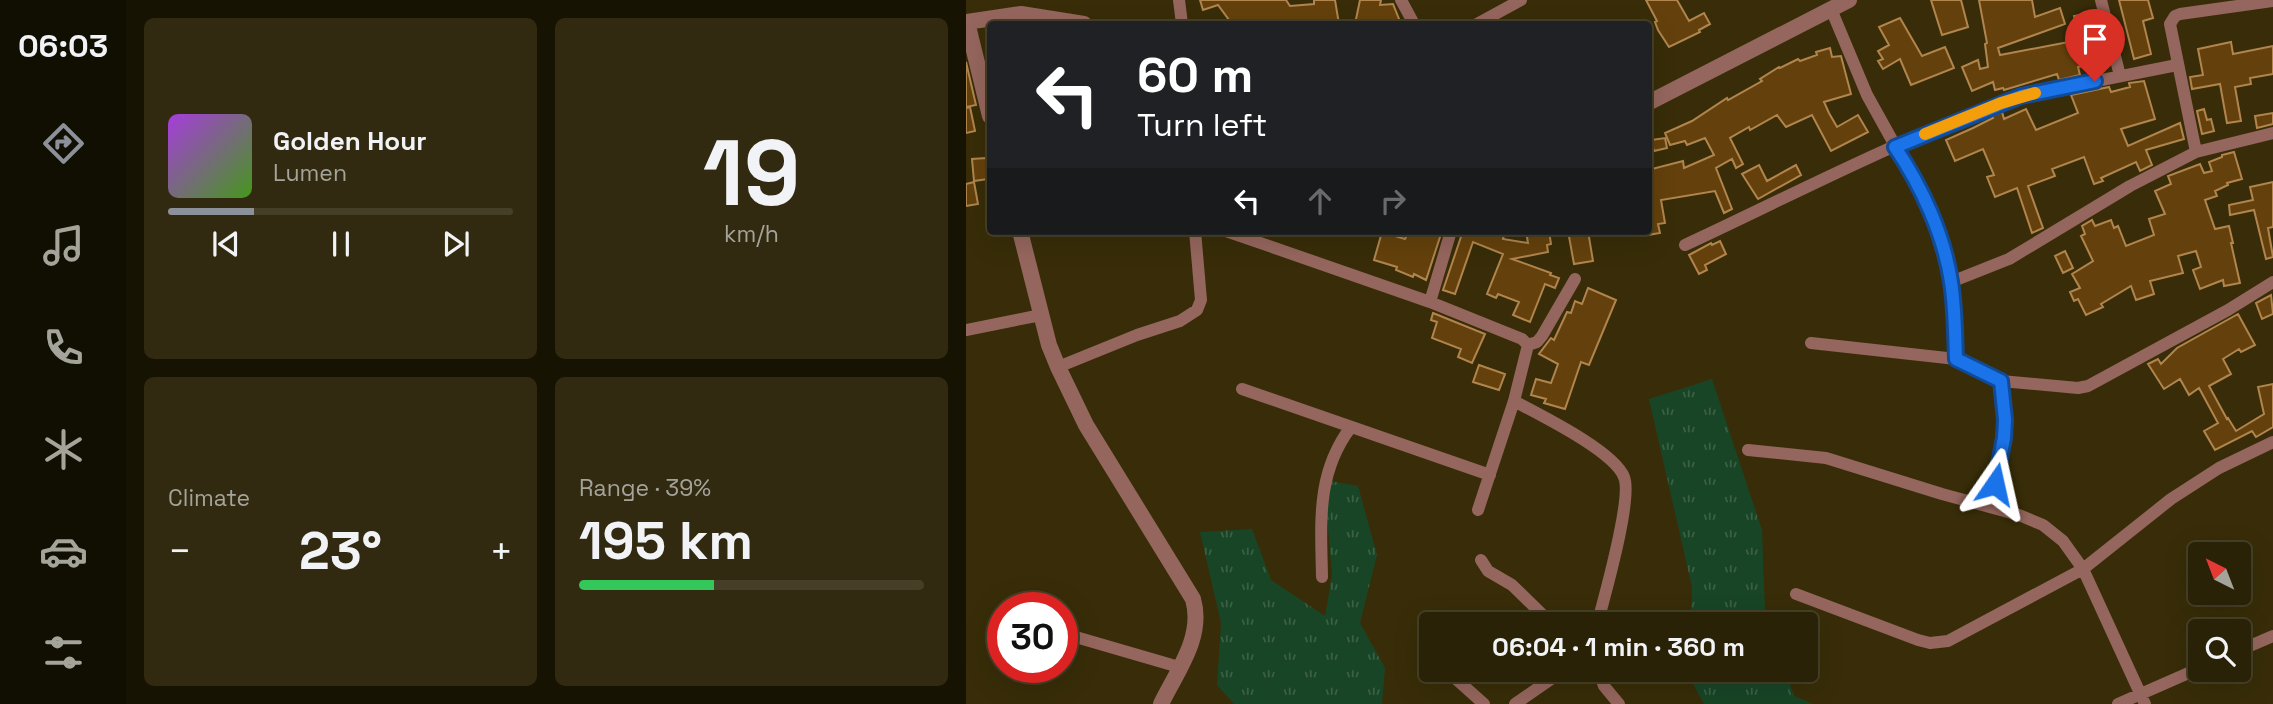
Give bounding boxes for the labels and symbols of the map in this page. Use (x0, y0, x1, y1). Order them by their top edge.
pin (2065, 9, 2125, 81)
position arrow (1958, 447, 2032, 521)
north arrow (2188, 542, 2250, 606)
speed limit sign: 30 (987, 592, 1078, 683)

